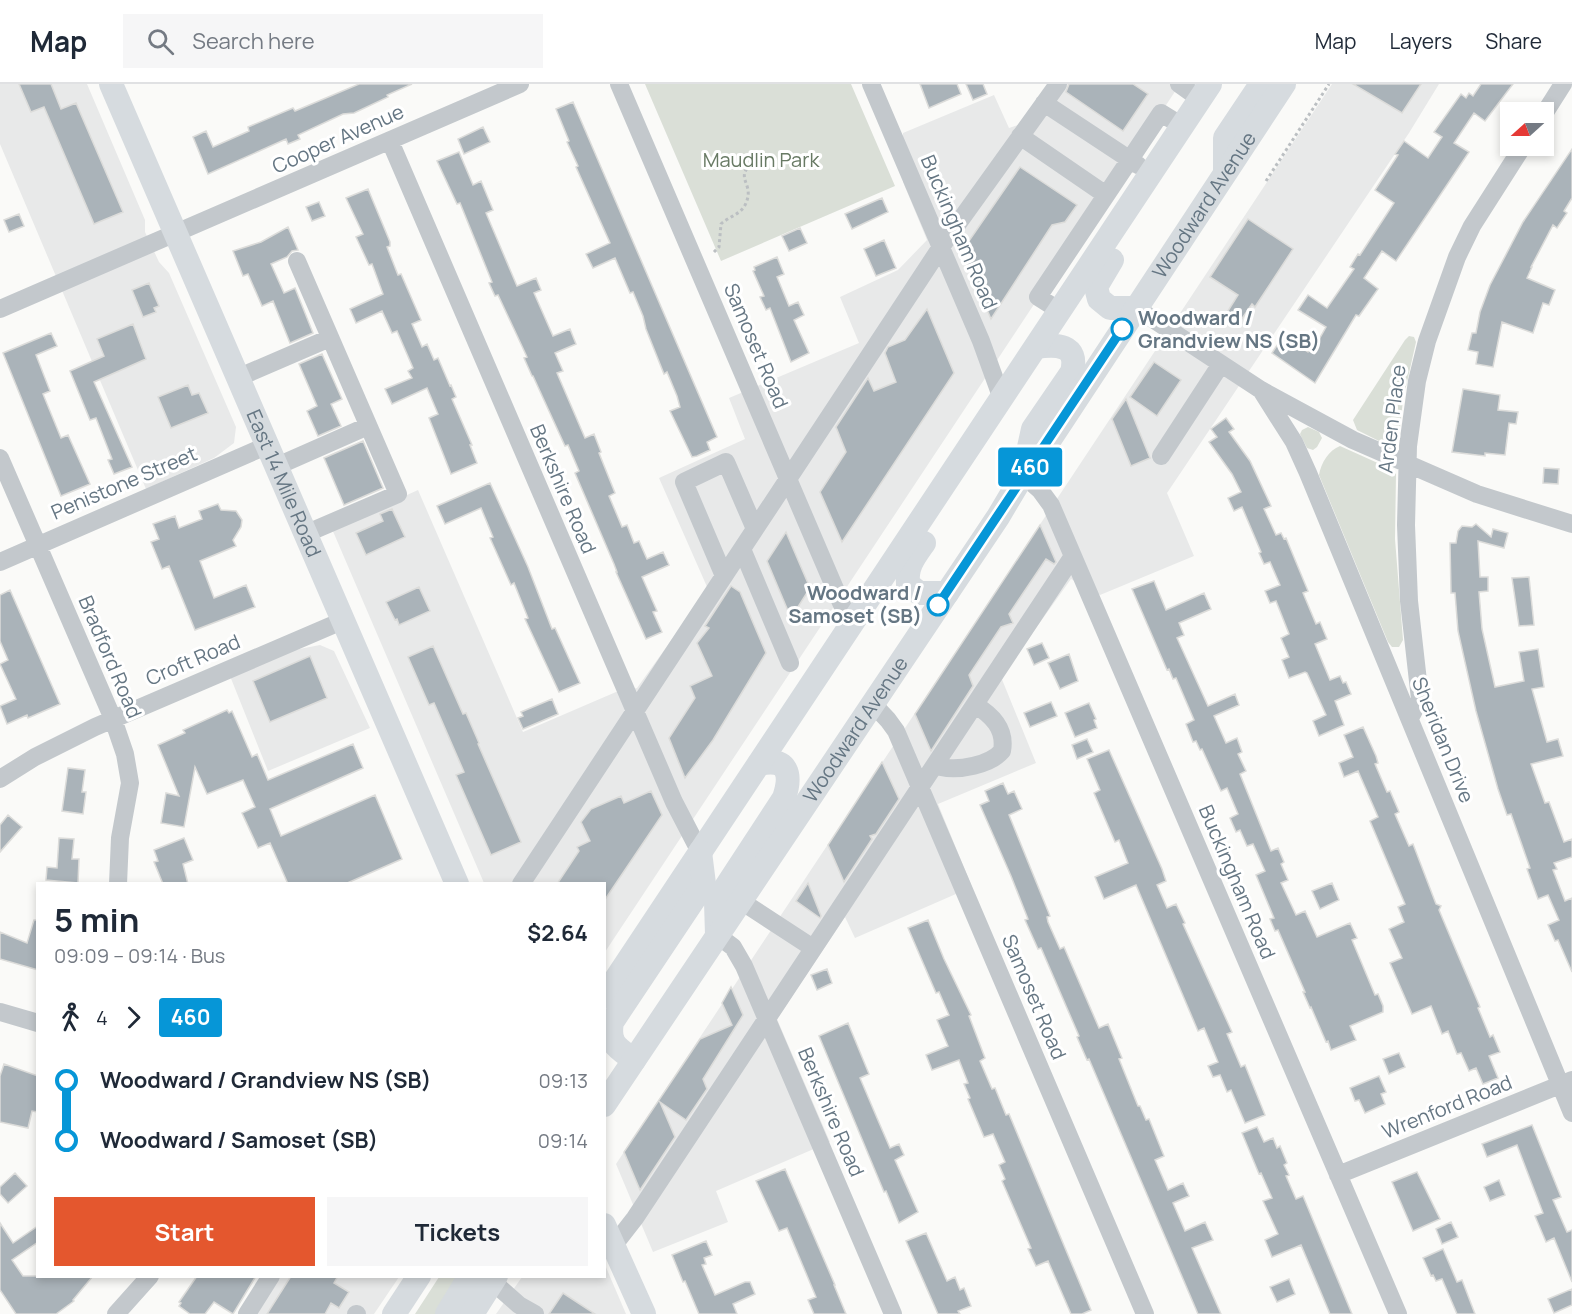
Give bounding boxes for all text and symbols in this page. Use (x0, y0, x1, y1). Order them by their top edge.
search box (123, 14, 543, 68)
text: Map (30, 22, 87, 60)
icon: search (144, 25, 177, 58)
text: Search here (192, 26, 315, 56)
text: Map (1315, 27, 1356, 55)
text: Layers (1389, 27, 1452, 55)
text: Share (1485, 27, 1542, 55)
street label: Cooper Avenue (268, 97, 408, 180)
north arrow (1500, 102, 1554, 156)
map controls (1500, 102, 1554, 156)
street label: Woodward Avenue (1146, 126, 1262, 283)
park label: Maudlin Park (703, 146, 820, 173)
street label: Buckingham Road (915, 151, 1004, 313)
street label: Samoset Road (718, 279, 795, 413)
place label: Woodward / Grandview NS (SB) (1138, 304, 1320, 354)
marker: Woodward / Grandview NS (SB) (1111, 318, 1133, 340)
street label: Arden Place (1371, 363, 1412, 475)
street label: East 14 Mile Road (240, 405, 328, 561)
street label: Berkshire Road (524, 420, 603, 558)
street label: Penistone Street (47, 440, 201, 525)
line badge: 460 (996, 448, 1064, 487)
text: 460 (1010, 453, 1050, 481)
place label: Woodward / Samoset (SB) (788, 579, 922, 629)
street label: Bradford Road (72, 591, 148, 722)
marker: Woodward / Samoset (SB) (927, 594, 949, 616)
street label: Croft Road (142, 628, 244, 691)
street label: Woodward Avenue (797, 651, 914, 807)
street label: Sheridan Drive (1406, 673, 1481, 807)
street label: Buckingham Road (1193, 801, 1282, 963)
text: 5 min (54, 897, 140, 942)
text: $2.64 (527, 918, 588, 948)
street label: Samoset Road (996, 930, 1073, 1064)
text: 09:09 – 09:14 · Bus (54, 942, 225, 969)
icon: walk (54, 1001, 87, 1034)
icon: forward (117, 1001, 150, 1034)
text: 460 (171, 1003, 210, 1031)
text: 4 (96, 1004, 108, 1031)
street label: Berkshire Road (792, 1043, 871, 1181)
text: Woodward / Grandview NS (SB) (100, 1065, 431, 1095)
text: 09:13 (539, 1067, 588, 1094)
street label: Wrenford Road (1378, 1068, 1516, 1145)
text: Woodward / Samoset (SB) (100, 1125, 378, 1155)
text: 09:14 (538, 1127, 588, 1154)
button: Start (54, 1197, 315, 1266)
button: Tickets (327, 1197, 588, 1266)

